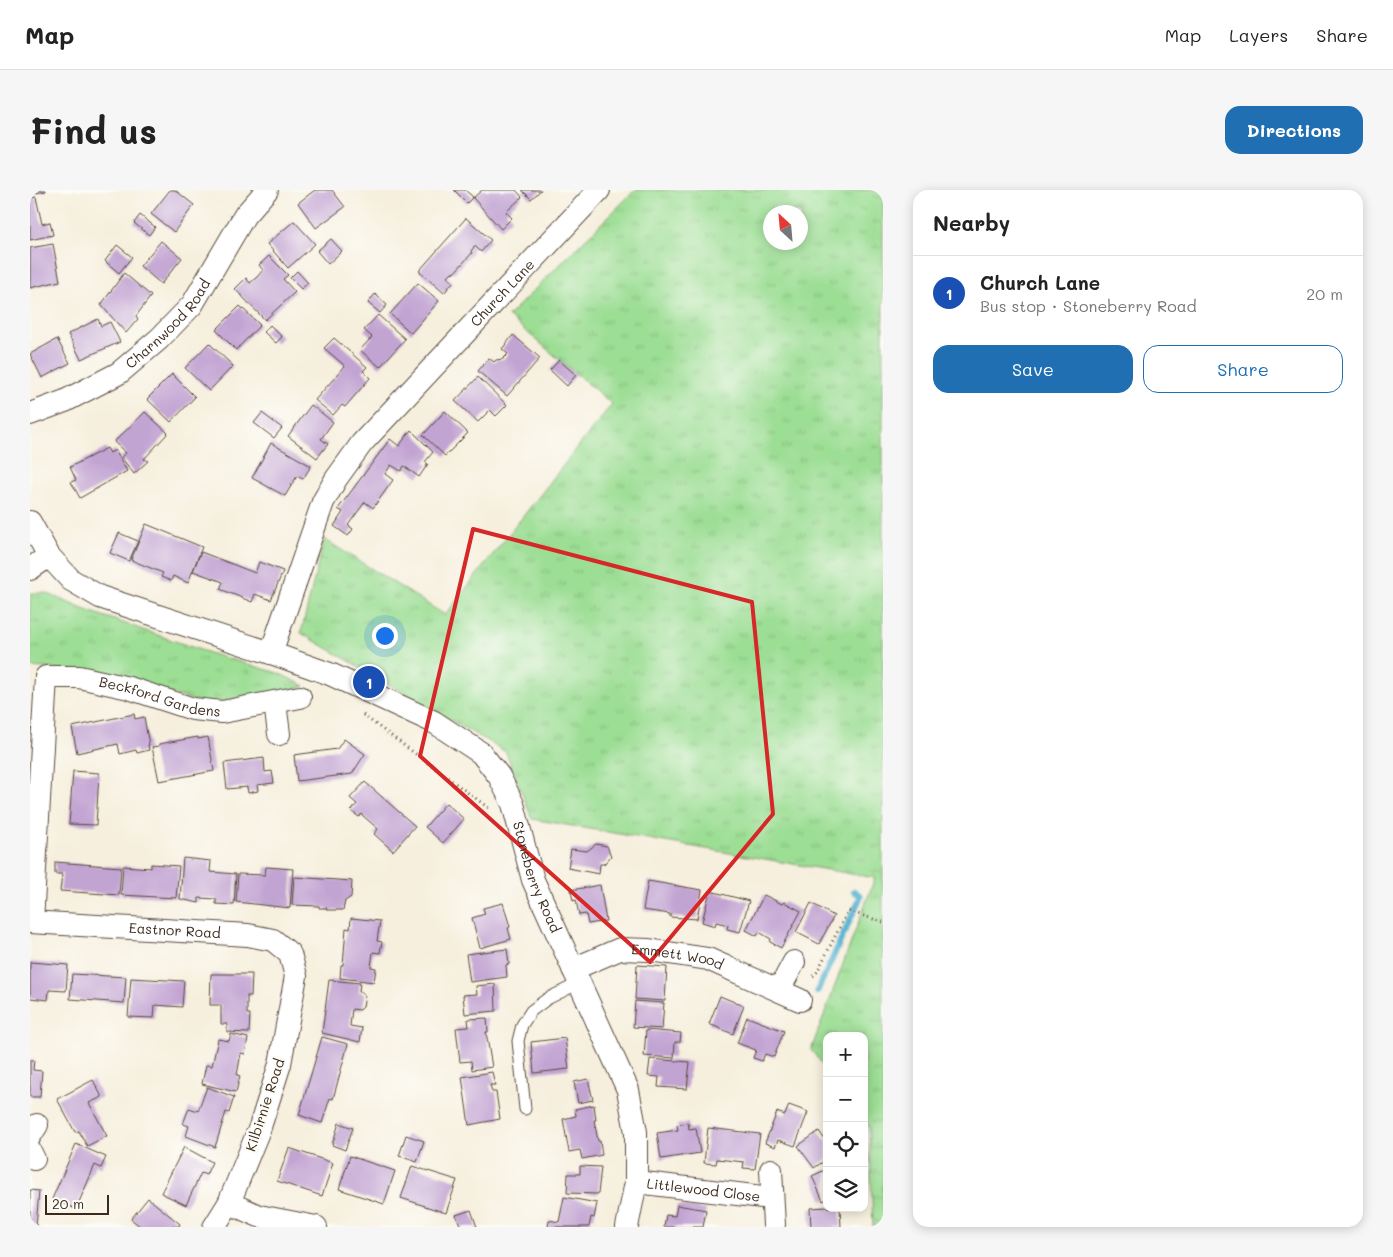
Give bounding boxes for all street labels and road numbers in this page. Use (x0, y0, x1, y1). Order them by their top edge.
street label: Church Lane (466, 255, 538, 331)
street label: Charnwood Road (121, 275, 214, 373)
street label: Beckford Gardens (97, 672, 222, 721)
street label: Stoneberry Road (509, 819, 566, 936)
street label: Eastnor Road (128, 918, 221, 942)
street label: Emmett Wood (631, 939, 727, 974)
street label: Kilbirnie Road (241, 1056, 289, 1154)
street label: Littlewood Close (646, 1173, 762, 1206)

